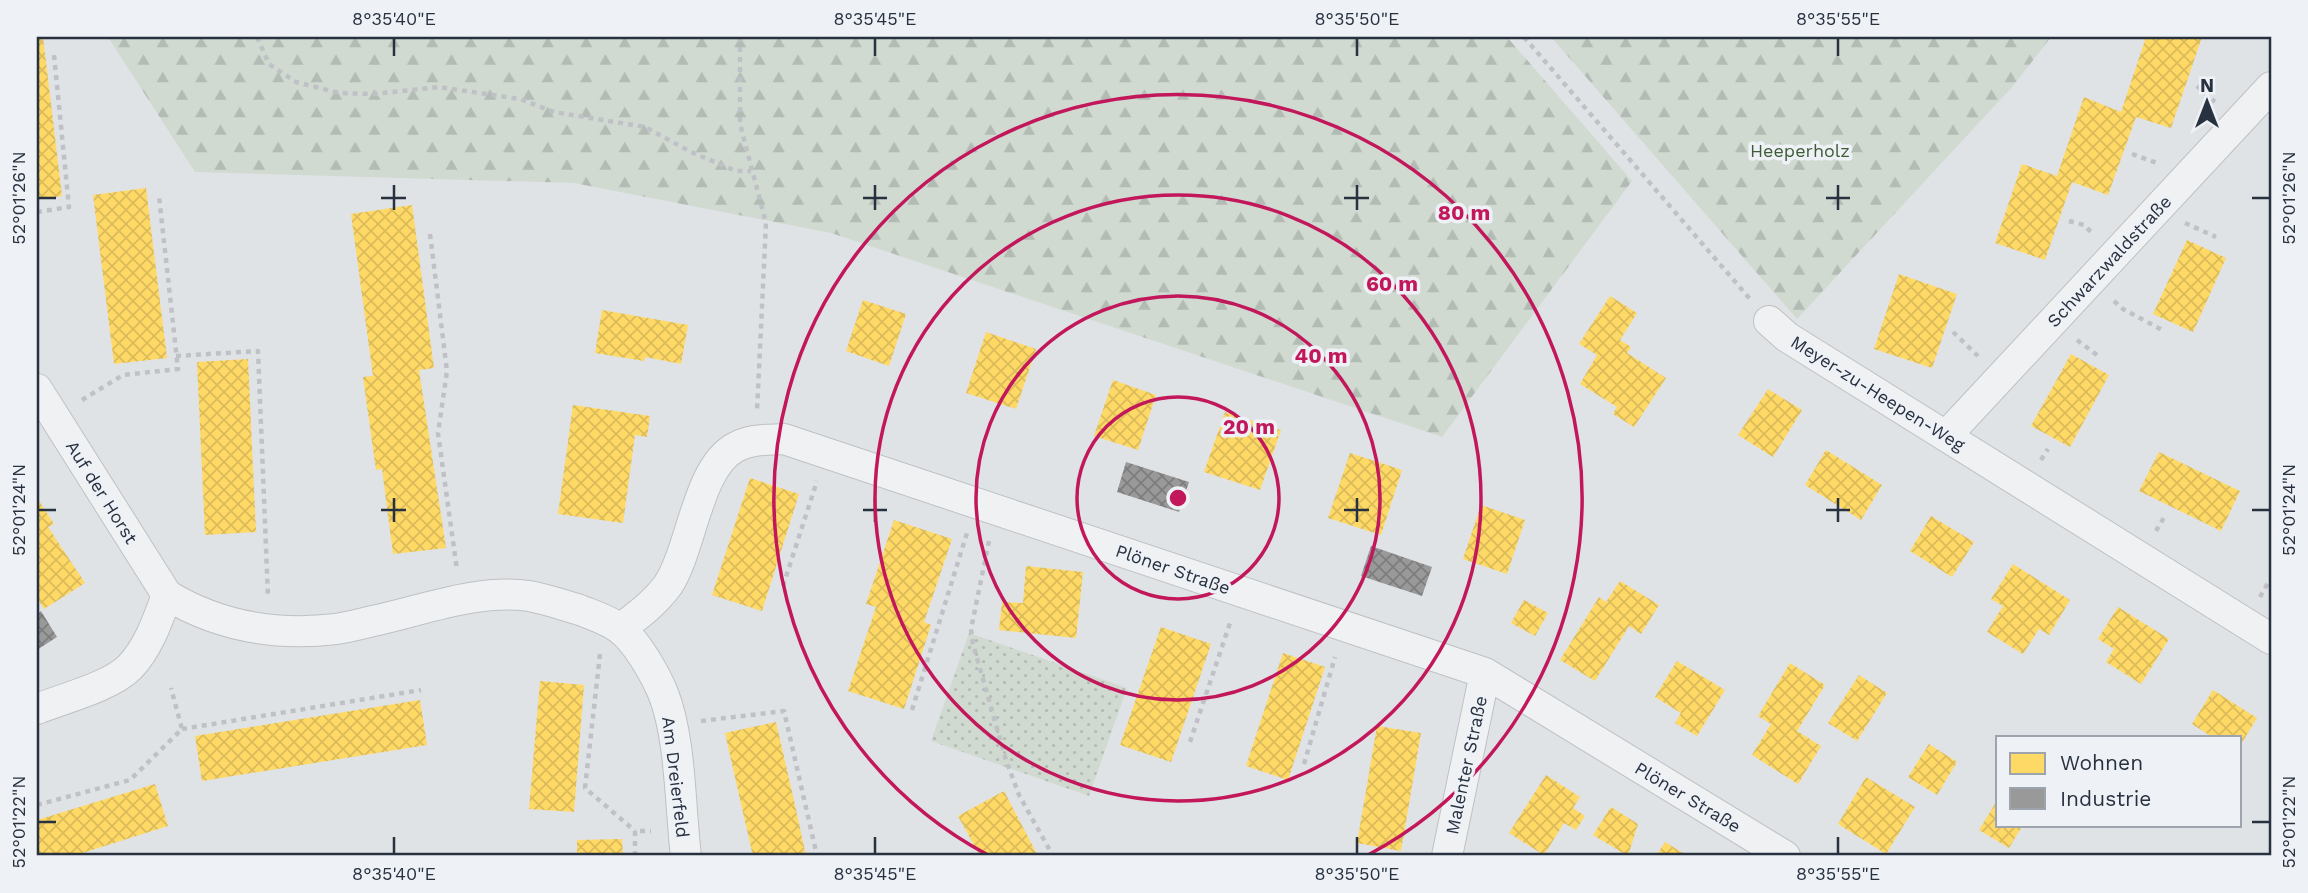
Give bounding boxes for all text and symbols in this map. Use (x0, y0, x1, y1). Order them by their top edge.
text: 8°35'40"E (352, 8, 436, 29)
text: 8°35'45"E (833, 8, 917, 29)
text: 8°35'50"E (1315, 8, 1399, 29)
text: 8°35'55"E (1796, 8, 1880, 29)
north arrow (2172, 66, 2242, 136)
text: N (2200, 74, 2214, 97)
park label: Heeperholz (1750, 140, 1850, 161)
text: 52°01'26"N (8, 151, 29, 245)
text: 52°01'26"N (2278, 151, 2299, 245)
street label: Schwarzwaldstraße (2043, 191, 2175, 331)
text: 80 m (1438, 200, 1490, 225)
text: 60 m (1366, 271, 1418, 296)
street label: Meyer-zu-Heepen-Weg (1787, 331, 1969, 455)
text: 40 m (1295, 343, 1347, 368)
text: 20 m (1223, 414, 1275, 439)
street label: Auf der Horst (62, 436, 142, 548)
text: 52°01'24"N (8, 464, 29, 556)
text: 52°01'24"N (2278, 464, 2299, 556)
centre of rings (1166, 486, 1190, 510)
street label: Plöner Straße (1113, 540, 1233, 598)
street label: Malenter Straße (1441, 694, 1491, 836)
street label: Am Dreierfeld (658, 715, 694, 839)
legend (1996, 736, 2242, 826)
text: Wohnen (2060, 750, 2143, 775)
street label: Plöner Straße (1631, 757, 1745, 837)
text: 52°01'22"N (8, 775, 29, 869)
text: 52°01'22"N (2278, 775, 2299, 869)
text: Industrie (2060, 786, 2151, 811)
text: 8°35'40"E (352, 863, 436, 884)
text: 8°35'45"E (833, 863, 917, 884)
text: 8°35'50"E (1315, 863, 1399, 884)
text: 8°35'55"E (1796, 863, 1880, 884)

